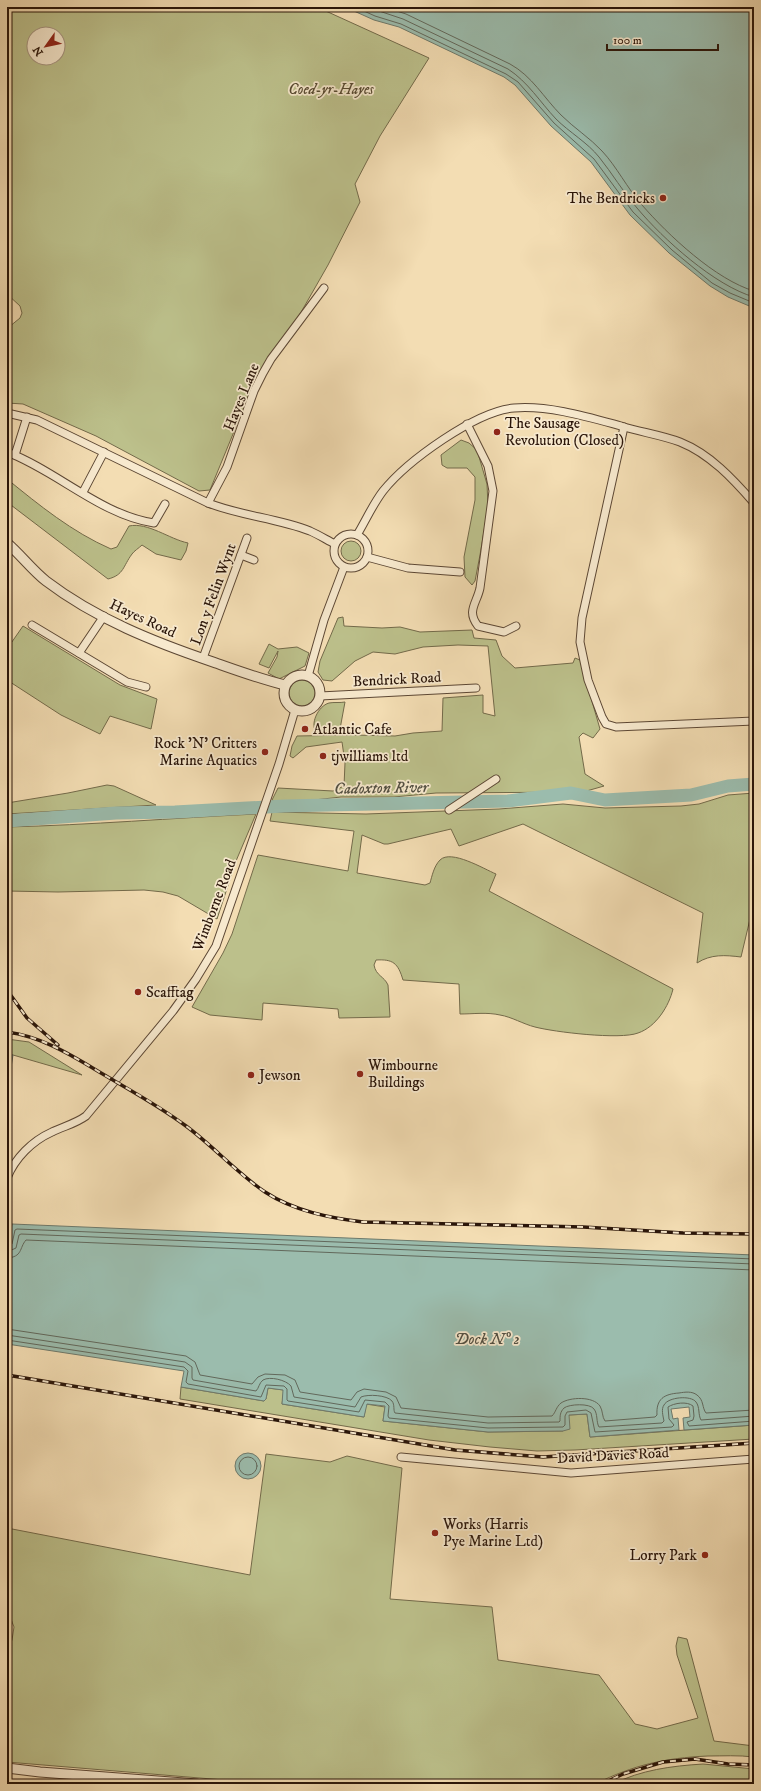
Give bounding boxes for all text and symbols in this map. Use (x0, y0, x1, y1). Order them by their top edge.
north arrow (26, 26, 66, 66)
scale bar (607, 26, 718, 52)
text: 100 m (613, 33, 642, 48)
text: N (30, 43, 47, 59)
park label: Coed-yr-Hayes (288, 80, 374, 99)
place label: The Bendricks (567, 189, 655, 208)
marker: The Bendricks (658, 193, 668, 203)
street label: Hayes Lane (219, 360, 264, 434)
place label: The Sausage Revolution (Closed) (505, 414, 624, 450)
marker: The Sausage Revolution (Closed) (492, 427, 502, 437)
street label: Lon y Felin Wynt (186, 540, 241, 648)
street label: Hayes Road (106, 595, 180, 642)
street label: Bendrick Road (352, 668, 442, 691)
place label: Atlantic Cafe (313, 720, 392, 739)
marker: Atlantic Cafe (300, 724, 310, 734)
place label: Rock 'N' Critters Marine Aquatics (154, 734, 257, 770)
marker: Rock 'N' Critters Marine Aquatics (260, 747, 270, 757)
place label: tjwilliams ltd (331, 747, 409, 766)
marker: tjwilliams ltd (318, 751, 328, 761)
water label: Cadoxton River (334, 777, 430, 799)
street label: Wimborne Road (188, 856, 241, 955)
place label: Scafftag (146, 983, 194, 1002)
marker: Scafftag (133, 987, 143, 997)
place label: Wimbourne Buildings (367, 1056, 438, 1092)
place label: Jewson (257, 1066, 301, 1085)
marker: Wimbourne Buildings (355, 1069, 365, 1079)
marker: Jewson (246, 1070, 256, 1080)
water label: Dock Nº 2 (455, 1329, 519, 1349)
street label: David Davies Road (557, 1443, 670, 1468)
place label: Works (Harris Pye Marine Ltd) (442, 1515, 543, 1551)
marker: Works (Harris Pye Marine Ltd) (430, 1528, 440, 1538)
place label: Lorry Park (629, 1546, 698, 1565)
marker: Lorry Park (700, 1550, 710, 1560)

